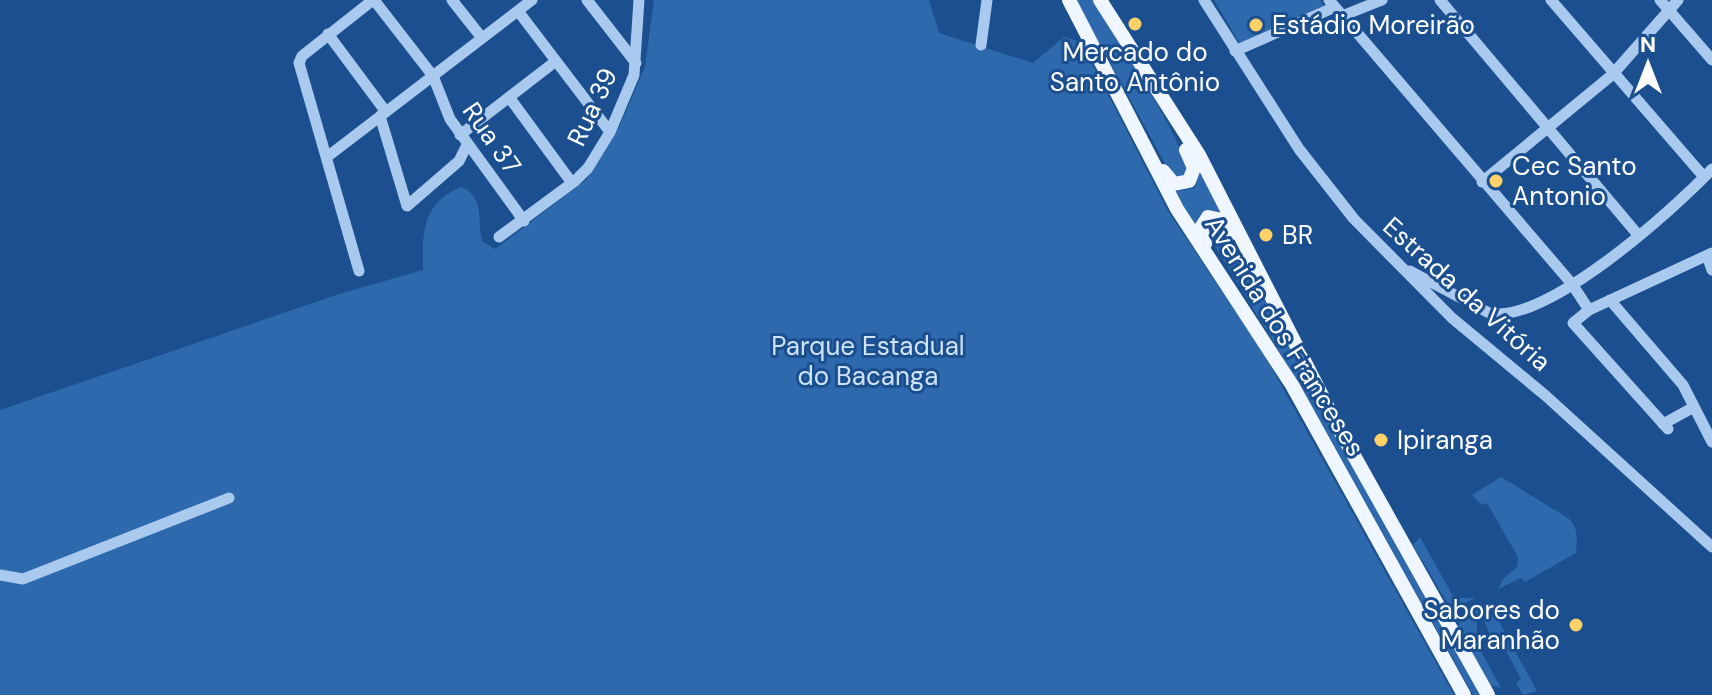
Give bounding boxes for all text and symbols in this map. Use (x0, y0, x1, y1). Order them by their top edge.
place label: Estádio Moreirão (1272, 8, 1475, 42)
marker: Mercado do Santo Antônio (1126, 15, 1144, 33)
marker: Estádio Moreirão (1247, 16, 1265, 34)
north arrow (1608, 24, 1688, 104)
text: N (1640, 30, 1656, 59)
place label: Mercado do Santo Antônio (1050, 35, 1220, 99)
street label: Rua 39 (559, 63, 625, 151)
street label: Rua 37 (455, 95, 529, 181)
place label: Cec Santo Antonio (1512, 149, 1637, 213)
marker: Cec Santo Antonio (1487, 172, 1505, 190)
street label: Avenida dos Franceses (1197, 209, 1373, 463)
street label: Estrada da Vitória (1376, 210, 1558, 378)
place label: BR (1282, 218, 1313, 252)
marker: BR (1257, 226, 1275, 244)
park label: Parque Estadual do Bacanga (771, 329, 965, 393)
place label: Ipiranga (1397, 423, 1493, 457)
marker: Ipiranga (1372, 431, 1390, 449)
place label: Sabores do Maranhão (1423, 593, 1560, 657)
marker: Sabores do Maranhão (1567, 616, 1585, 634)

